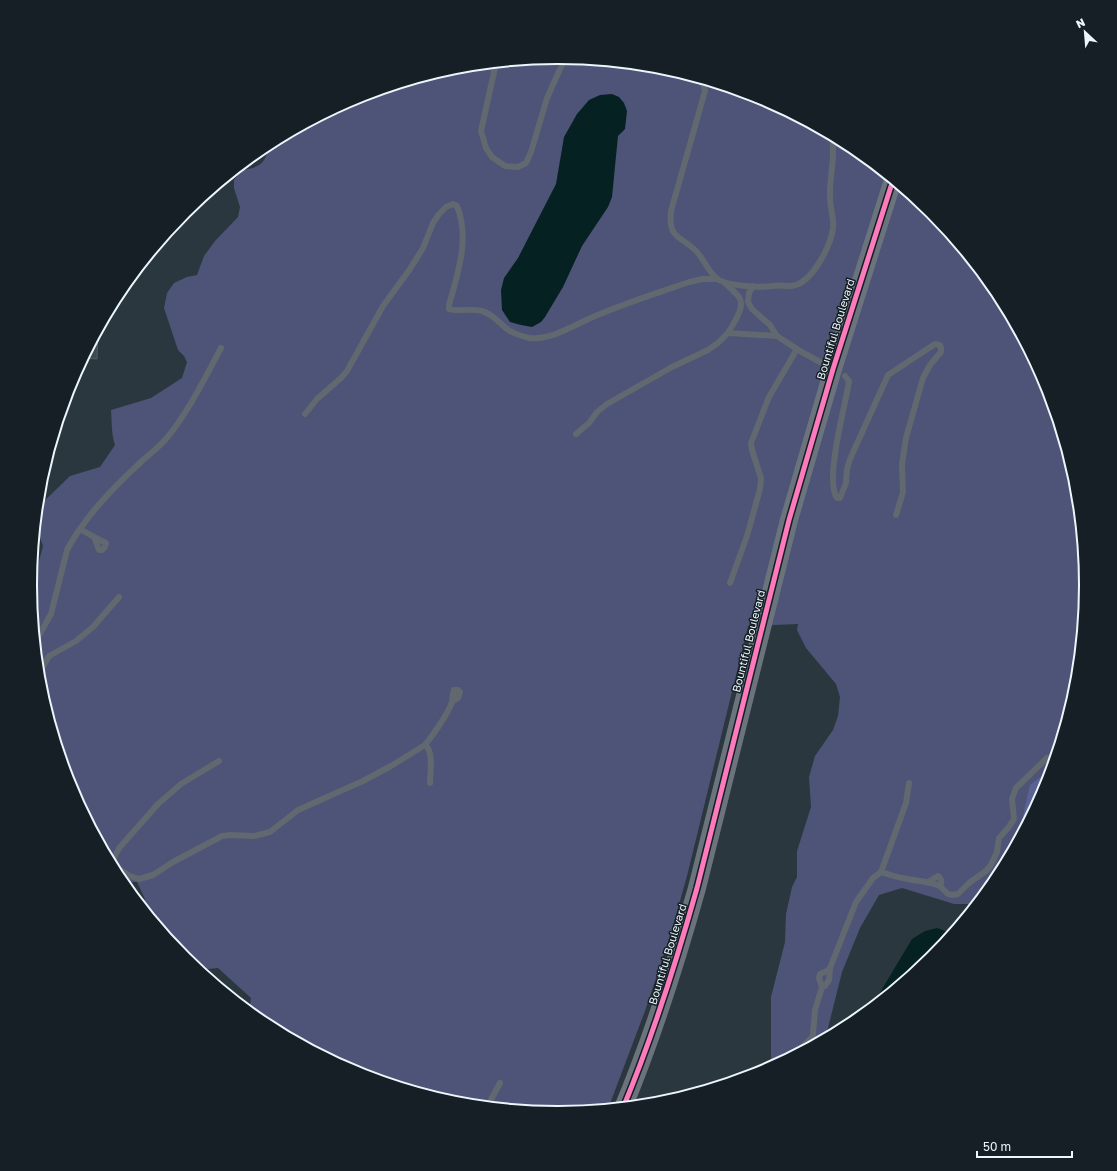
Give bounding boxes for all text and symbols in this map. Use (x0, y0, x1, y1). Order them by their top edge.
north arrow (1065, 12, 1105, 52)
text: N (1074, 15, 1087, 30)
street label: Bountiful Boulevard (813, 277, 857, 381)
street label: Bountiful Boulevard (729, 589, 767, 693)
street label: Bountiful Boulevard (645, 902, 689, 1006)
scale bar (977, 1133, 1072, 1159)
text: 50 m (983, 1139, 1011, 1154)

